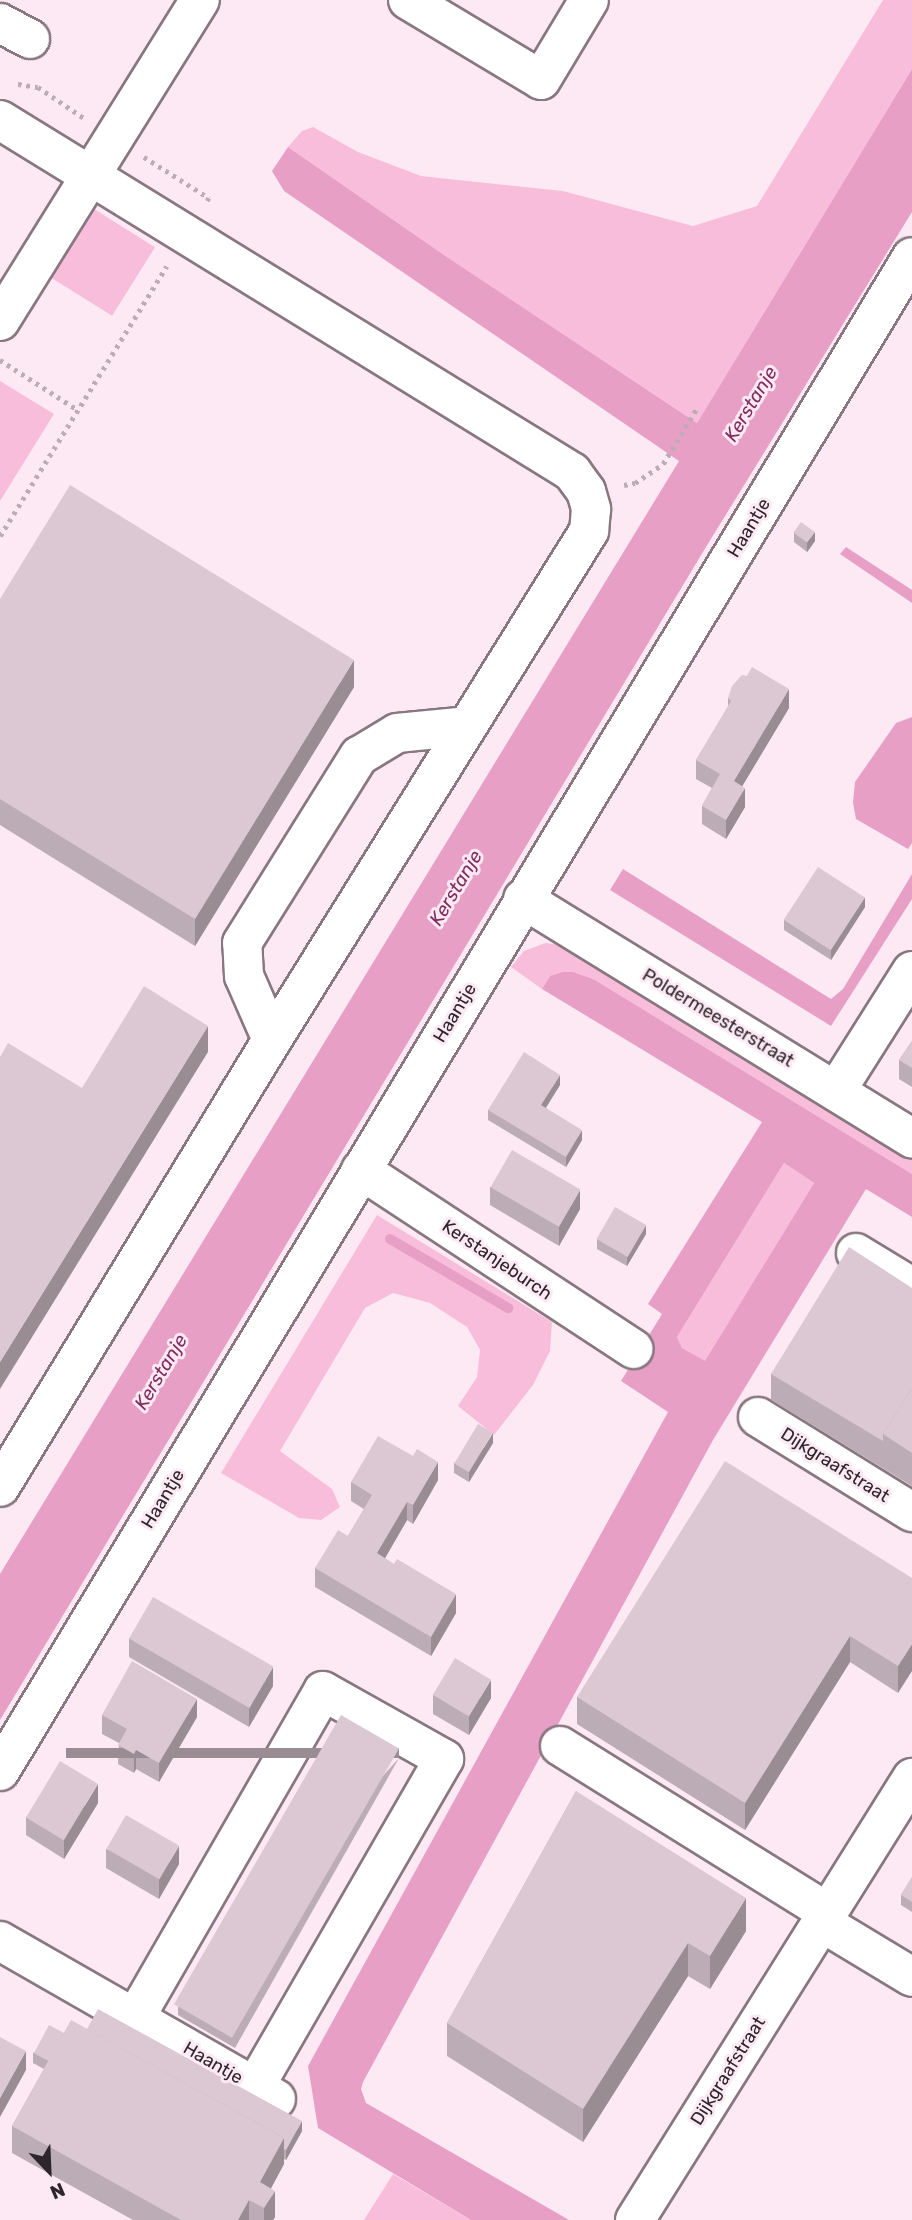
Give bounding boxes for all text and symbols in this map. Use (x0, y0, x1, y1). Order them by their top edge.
water label: Kerstanje (720, 362, 782, 446)
street label: Haantje (723, 494, 775, 562)
water label: Kerstanje (425, 846, 487, 930)
street label: Poldermeesterstraat (638, 964, 798, 1072)
street label: Haantje (429, 979, 481, 1047)
street label: Kerstanjeburch (438, 1215, 556, 1305)
water label: Kerstanje (130, 1330, 192, 1414)
street label: Dijkgraafstraat (777, 1423, 893, 1507)
street label: Haantje (137, 1465, 189, 1533)
street label: Dijkgraafstraat (686, 2013, 770, 2129)
street label: Haantje (179, 2037, 247, 2089)
north arrow (14, 2136, 84, 2206)
text: N (47, 2178, 68, 2204)

